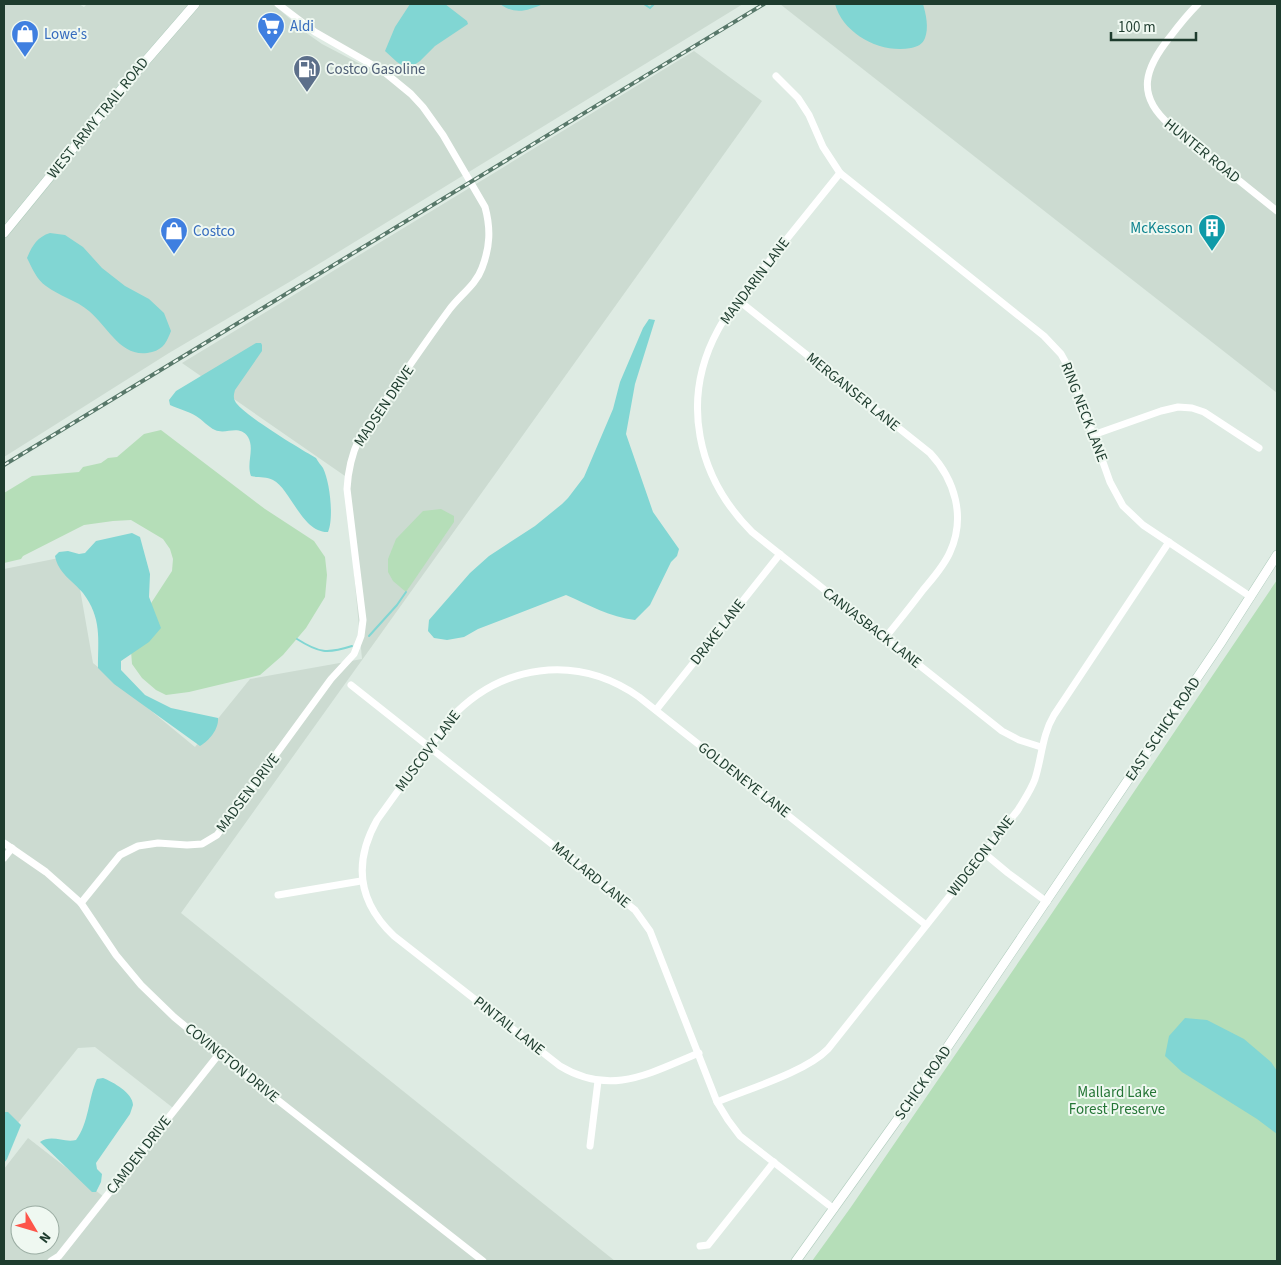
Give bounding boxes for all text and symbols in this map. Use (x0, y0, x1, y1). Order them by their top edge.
scale bar (1111, 10, 1196, 42)
supermarket icon: Aldi (256, 11, 286, 50)
place label: Aldi (290, 16, 314, 37)
text: 100 m (1118, 17, 1156, 38)
shop icon: Lowe's (10, 19, 40, 58)
place label: Lowe's (44, 24, 87, 45)
street label: WEST ARMY TRAIL ROAD (42, 53, 154, 183)
fuel station icon: Costco Gasoline (292, 54, 322, 93)
place label: Costco Gasoline (326, 59, 426, 80)
street label: HUNTER ROAD (1160, 114, 1244, 188)
building icon: McKesson (1197, 213, 1227, 252)
shop icon: Costco (159, 216, 189, 255)
place label: McKesson (1130, 218, 1193, 239)
place label: Costco (193, 221, 235, 242)
street label: MANDARIN LANE (715, 233, 795, 329)
street label: MERGANSER LANE (802, 348, 904, 436)
street label: RING NECK LANE (1055, 359, 1113, 465)
street label: MADSEN DRIVE (349, 361, 419, 451)
street label: CANVASBACK LANE (818, 583, 926, 673)
street label: DRAKE LANE (686, 595, 751, 669)
street label: EAST SCHICK ROAD (1120, 673, 1206, 785)
street label: MUSCOVY LANE (390, 706, 466, 796)
street label: GOLDENEYE LANE (693, 737, 795, 823)
street label: MADSEN DRIVE (211, 749, 285, 837)
street label: WIDGEON LANE (943, 811, 1019, 901)
street label: MALLARD LANE (547, 837, 635, 913)
street label: PINTAIL LANE (469, 992, 549, 1061)
street label: COVINGTON DRIVE (180, 1018, 284, 1108)
street label: SCHICK ROAD (890, 1042, 956, 1124)
park label: Mallard Lake Forest Preserve (1069, 1082, 1165, 1120)
street label: CAMDEN DRIVE (102, 1111, 177, 1199)
north arrow (10, 1205, 60, 1255)
text: N (34, 1228, 55, 1247)

